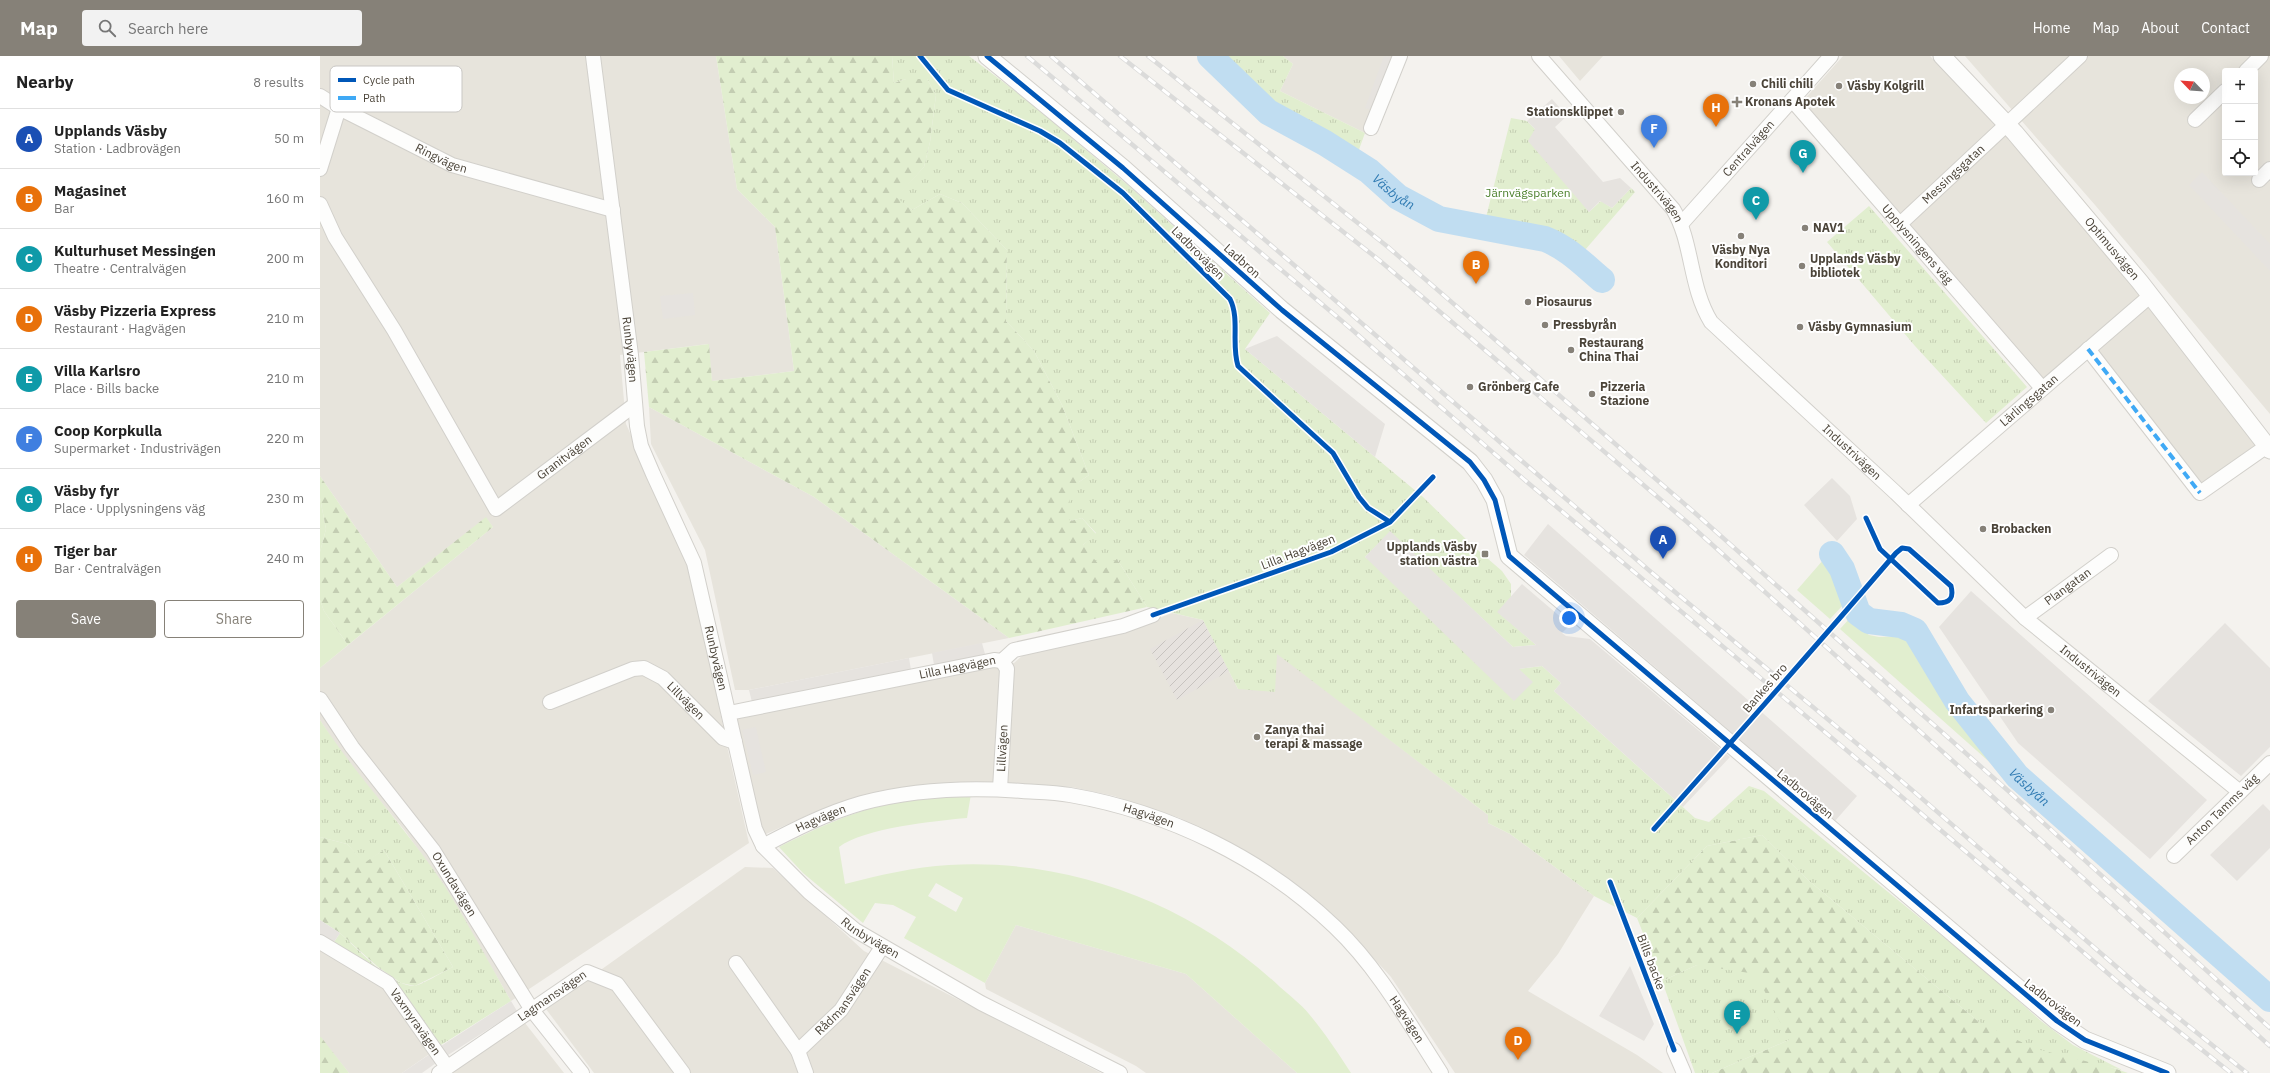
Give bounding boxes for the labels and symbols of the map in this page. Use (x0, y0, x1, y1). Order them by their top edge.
legend (330, 66, 462, 112)
north arrow (2174, 68, 2210, 104)
text: Cycle path (363, 73, 415, 87)
place label: Chili chili (1761, 76, 1813, 91)
place label: Väsby Kolgrill (1847, 78, 1925, 93)
marker: Chili chili (1748, 79, 1758, 89)
marker: Väsby Kolgrill (1834, 81, 1844, 91)
text: Path (363, 91, 386, 105)
pin: H (1703, 94, 1729, 127)
place label: Kronans Apotek (1745, 94, 1835, 109)
marker: Kronans Apotek (1732, 97, 1742, 107)
place label: Stationsklippet (1526, 104, 1613, 119)
marker: Stationsklippet (1616, 107, 1626, 117)
pin: F (1641, 115, 1667, 148)
street label: Centralvägen (1719, 117, 1777, 180)
street label: Ringvägen (413, 140, 469, 176)
pin: G (1790, 140, 1816, 173)
street label: Messingsgatan (1919, 141, 1987, 207)
street label: Industrivägen (1628, 158, 1687, 224)
water label: Väsbyån (1369, 170, 1418, 213)
park label: Järnvägsparken (1485, 185, 1571, 200)
pin: C (1743, 187, 1769, 220)
street label: Upplysningens väg (1879, 201, 1957, 287)
street label: Optimusvägen (2082, 214, 2143, 283)
place label: NAV1 (1813, 220, 1844, 235)
street label: Ladbrovägen (1169, 223, 1228, 282)
marker: NAV1 (1800, 223, 1810, 233)
marker: Väsby Nya Konditori (1736, 231, 1746, 241)
street label: Ladbron (1221, 240, 1264, 281)
place label: Väsby Nya Konditori (1712, 242, 1770, 271)
pin: B (1463, 251, 1489, 284)
place label: Upplands Väsby bibliotek (1810, 251, 1901, 280)
marker: Upplands Väsby bibliotek (1797, 261, 1807, 271)
place label: Piosaurus (1536, 294, 1592, 309)
marker: Piosaurus (1523, 297, 1533, 307)
street label: Runbyvägen (619, 316, 641, 383)
place label: Pressbyrån (1553, 317, 1617, 332)
place label: Väsby Gymnasium (1808, 319, 1912, 334)
marker: Pressbyrån (1540, 320, 1550, 330)
marker: Väsby Gymnasium (1795, 322, 1805, 332)
place label: Restaurang China Thai (1579, 335, 1644, 364)
marker: Restaurang China Thai (1566, 345, 1576, 355)
street label: Lärlingsgatan (1997, 371, 2061, 429)
place label: Grönberg Cafe (1478, 379, 1559, 394)
place label: Pizzeria Stazione (1600, 379, 1649, 408)
marker: Grönberg Cafe (1465, 382, 1475, 392)
marker: Pizzeria Stazione (1587, 389, 1597, 399)
street label: Industrivägen (1820, 421, 1885, 483)
street label: Granitvägen (534, 432, 595, 483)
place label: Brobacken (1991, 521, 2051, 536)
marker: Brobacken (1978, 524, 1988, 534)
pin: A (1650, 526, 1676, 559)
street label: Lilla Hagvägen (1259, 531, 1337, 572)
place label: Upplands Väsby station västra (1387, 539, 1478, 568)
marker: Upplands Väsby station västra (1480, 549, 1490, 559)
street label: Plangatan (2041, 564, 2094, 608)
your location (1559, 608, 1579, 628)
street label: Runbyvägen (702, 624, 731, 692)
street label: Industrivägen (2057, 641, 2125, 700)
street label: Lilla Hagvägen (918, 652, 997, 682)
street label: Bankes bro (1739, 660, 1790, 715)
street label: Lillvägen (664, 678, 708, 722)
place label: Infartsparkering (1950, 702, 2043, 717)
marker: Infartsparkering (2046, 705, 2056, 715)
place label: Zanya thai terapi & massage (1265, 722, 1363, 751)
street label: Lillvägen (993, 724, 1011, 772)
marker: Zanya thai terapi & massage (1252, 732, 1262, 742)
water label: Väsbyån (2005, 765, 2053, 810)
street label: Ladbrovägen (1774, 766, 1837, 822)
street label: Anton Tamms väg (2182, 770, 2262, 848)
street label: Hagvägen (1122, 800, 1177, 831)
street label: Hagvägen (793, 801, 848, 835)
street label: Oxundavägen (429, 849, 480, 919)
street label: Runbyvägen (838, 914, 902, 961)
street label: Bills backe (1634, 932, 1669, 992)
street label: Rådmansvägen (811, 964, 874, 1038)
street label: Lagmansvägen (515, 967, 589, 1024)
street label: Ladbrovägen (2021, 975, 2085, 1030)
street label: Vaxmyravägen (387, 985, 444, 1058)
street label: Hagvägen (1387, 992, 1428, 1045)
pin: E (1724, 1001, 1750, 1034)
pin: D (1505, 1027, 1531, 1060)

